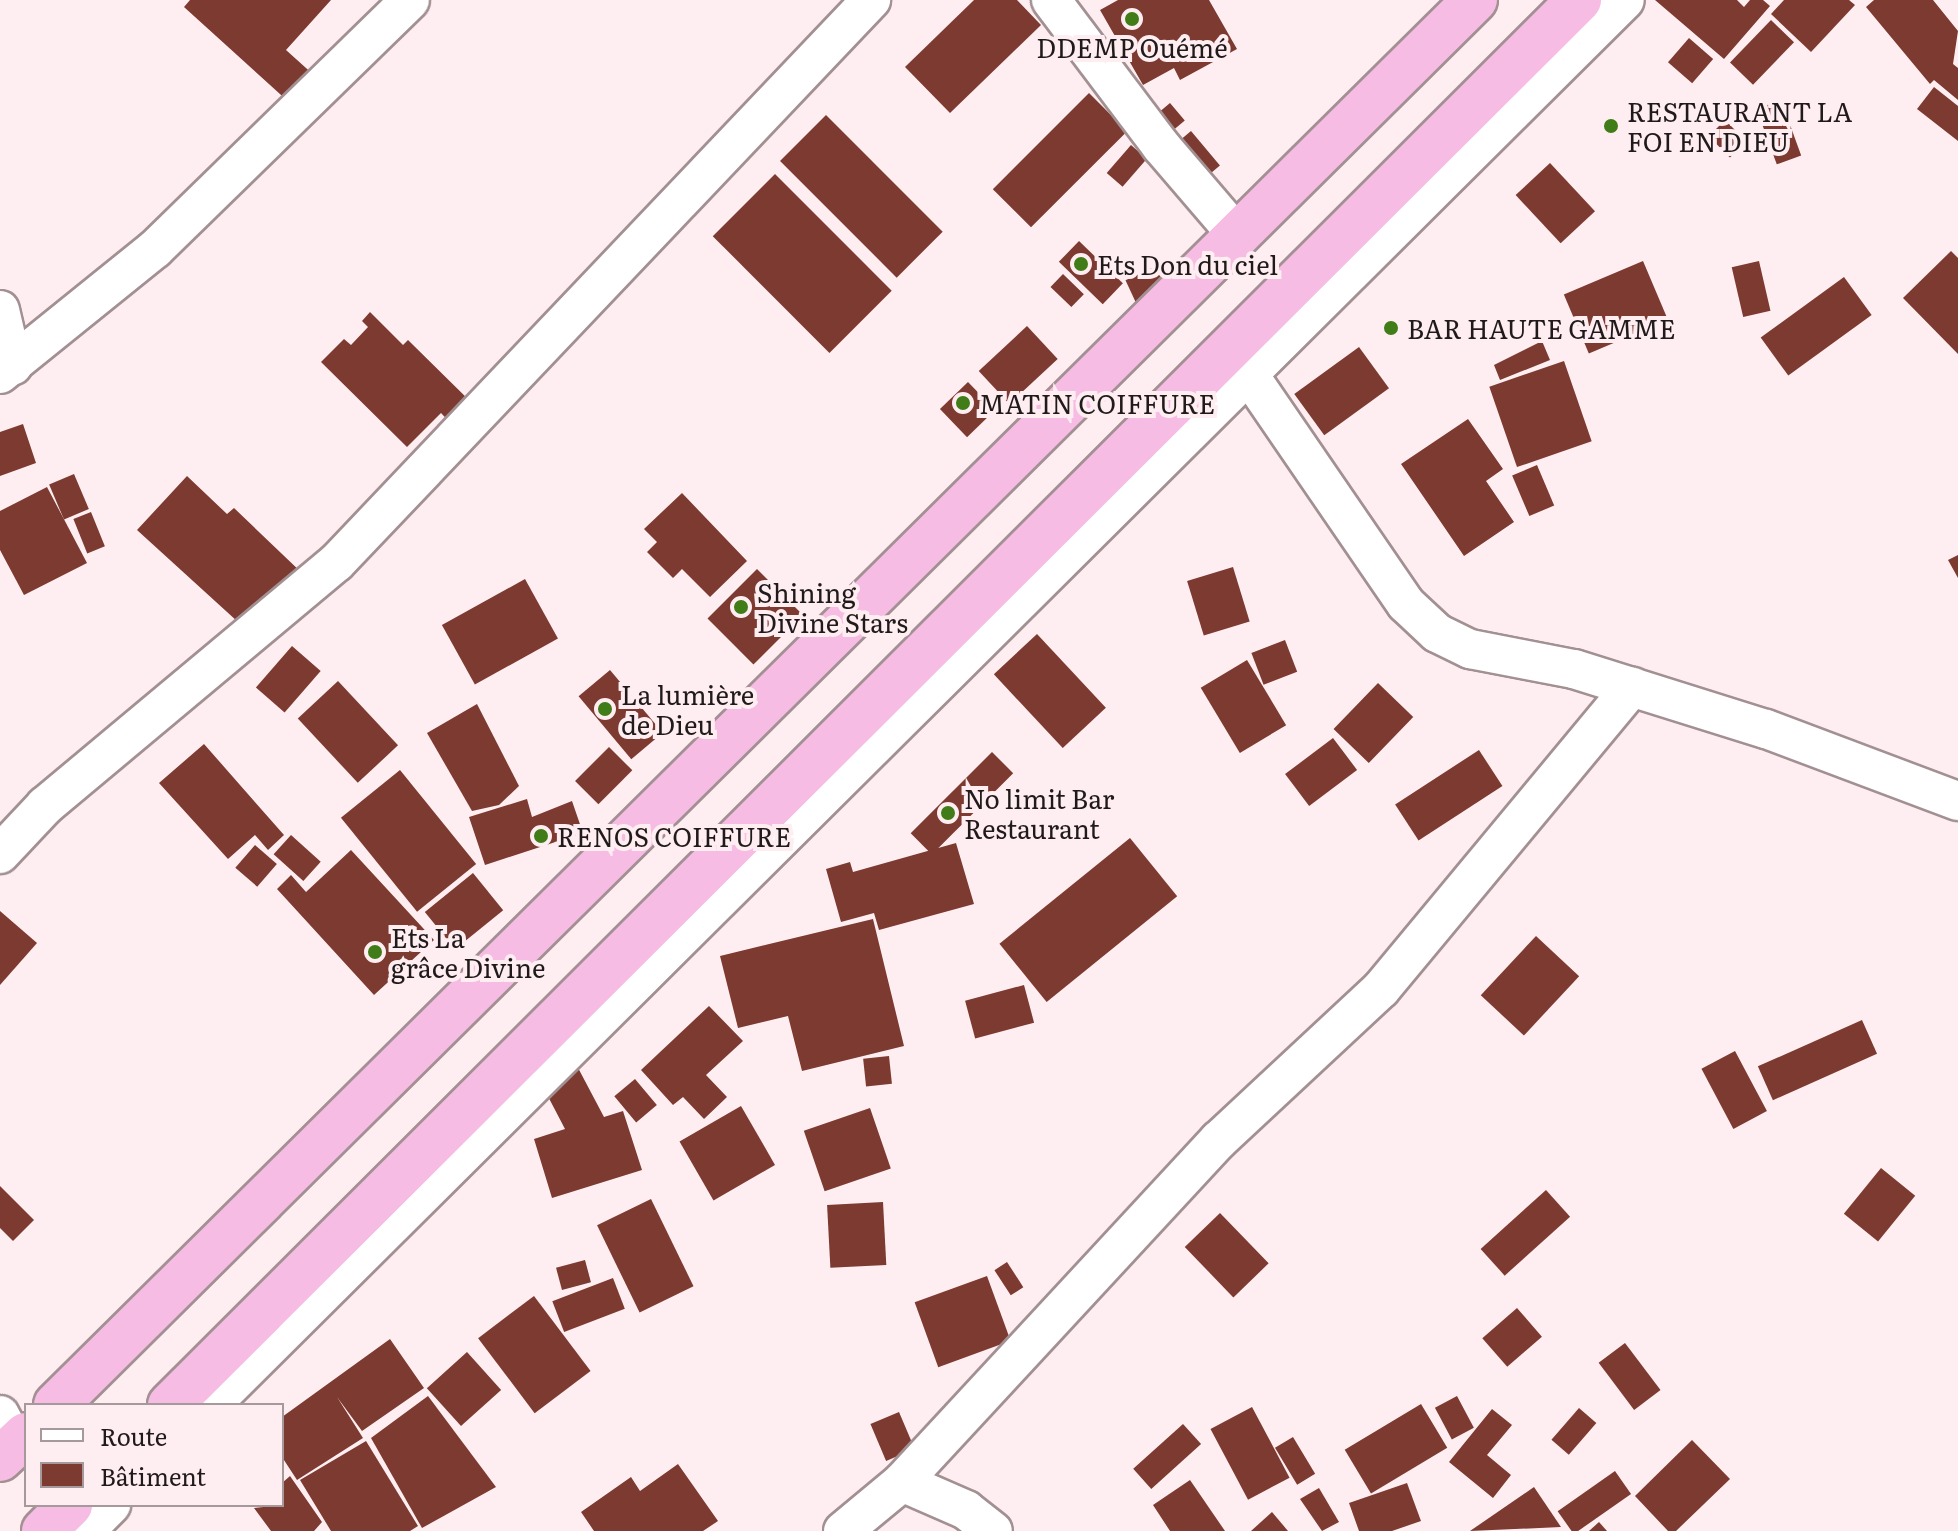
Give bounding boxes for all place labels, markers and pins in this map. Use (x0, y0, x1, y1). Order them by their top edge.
marker: DDEMP Ouémé (1123, 10, 1141, 28)
place label: DDEMP Ouémé (1036, 31, 1228, 63)
place label: RESTAURANT LA FOI EN DIEU (1627, 95, 1852, 156)
marker: RESTAURANT LA FOI EN DIEU (1602, 117, 1620, 135)
place label: Ets Don du ciel (1097, 248, 1278, 280)
marker: Ets Don du ciel (1072, 255, 1090, 273)
place label: BAR HAUTE GAMME (1407, 312, 1676, 344)
marker: BAR HAUTE GAMME (1382, 319, 1400, 337)
place label: MATIN COIFFURE (979, 387, 1215, 419)
marker: MATIN COIFFURE (954, 394, 972, 412)
place label: Shining Divine Stars (757, 576, 908, 638)
marker: Shining Divine Stars (732, 598, 750, 616)
place label: La lumière de Dieu (621, 678, 754, 740)
marker: La lumière de Dieu (596, 700, 614, 718)
place label: No limit Bar Restaurant (964, 782, 1114, 844)
marker: No limit Bar Restaurant (939, 804, 957, 822)
place label: RENOS COIFFURE (557, 820, 791, 852)
marker: RENOS COIFFURE (532, 827, 550, 845)
place label: Ets La grâce Divine (391, 921, 546, 982)
marker: Ets La grâce Divine (366, 943, 384, 961)

